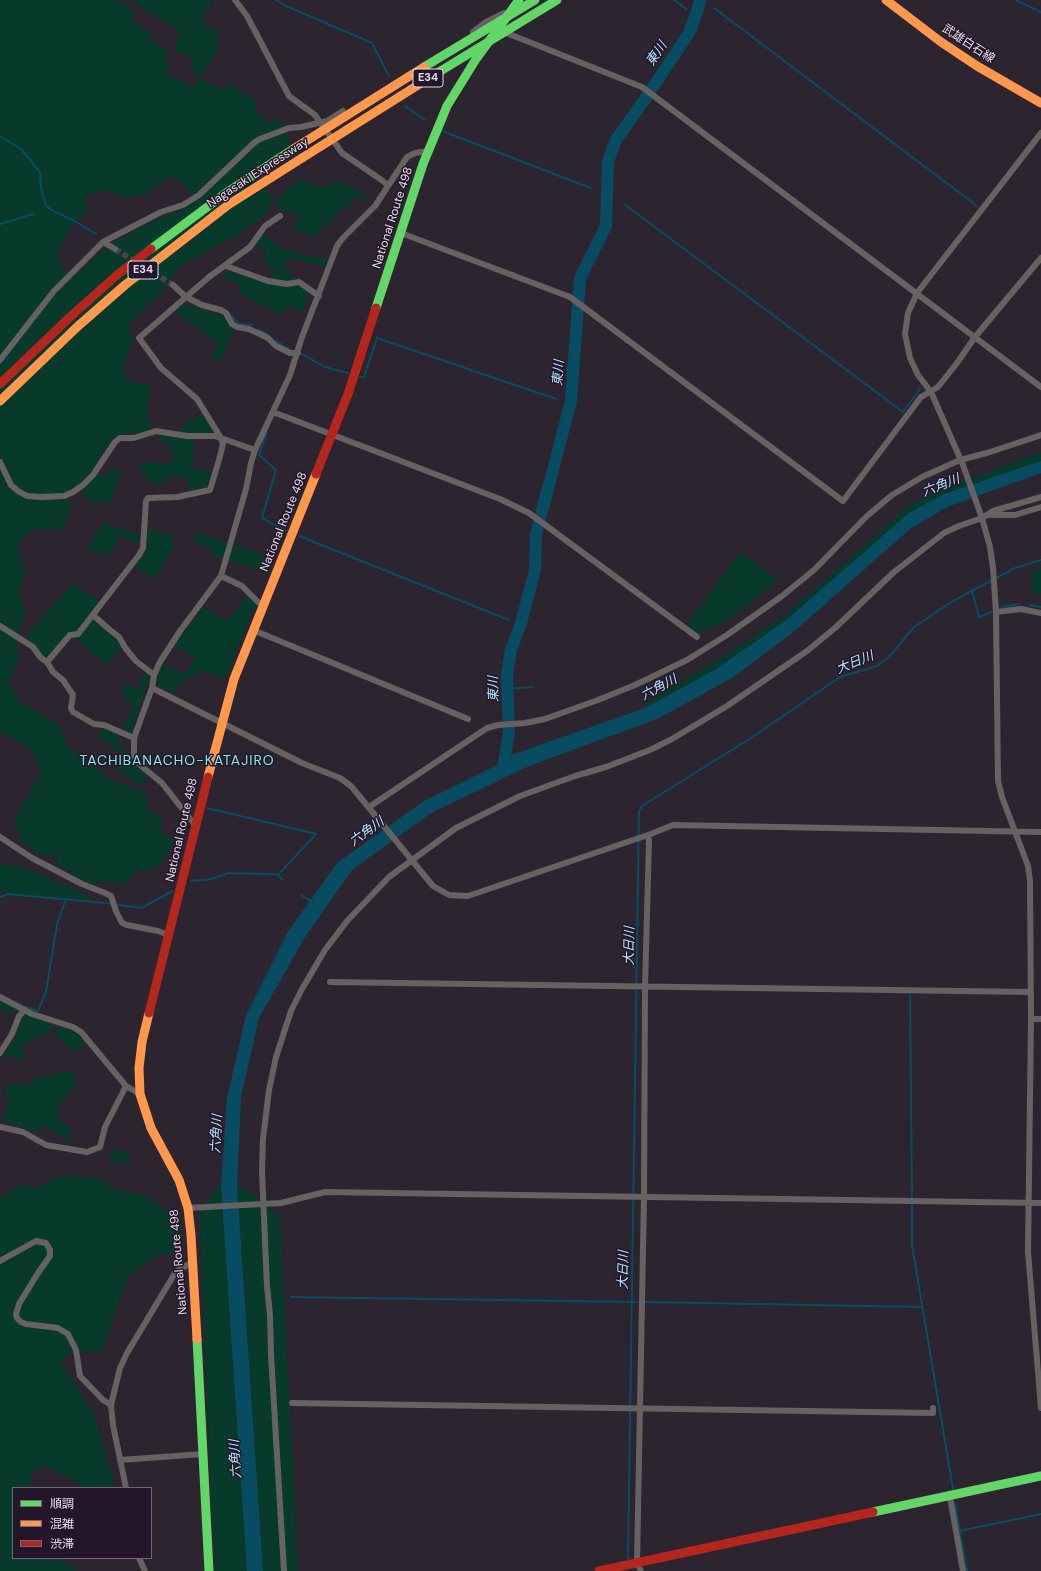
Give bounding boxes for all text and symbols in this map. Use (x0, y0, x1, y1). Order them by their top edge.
street label: 武雄白石線 (939, 22, 997, 66)
water label: 東川 (643, 39, 671, 69)
road number: E34 (413, 69, 443, 87)
street label: Nagasaki Expressway (205, 135, 311, 211)
street label: National Route 498 (370, 165, 416, 271)
road number: E34 (128, 261, 158, 279)
water label: 東川 (550, 359, 568, 387)
street label: National Route 498 (257, 470, 311, 574)
water label: 六角川 (920, 472, 962, 500)
water label: 大日川 (834, 648, 876, 678)
water label: 六角川 (638, 672, 680, 704)
water label: 東川 (486, 676, 502, 702)
district label: TACHIBANACHO-KATAJIRO (79, 753, 275, 769)
street label: National Route 498 (163, 777, 201, 883)
water label: 六角川 (347, 814, 387, 850)
water label: 大日川 (622, 926, 638, 966)
water label: 六角川 (208, 1114, 226, 1154)
street label: National Route 498 (167, 1209, 191, 1315)
water label: 大日川 (616, 1250, 632, 1290)
water label: 六角川 (227, 1439, 245, 1479)
legend (12, 1487, 152, 1559)
text: 順調 (50, 1496, 74, 1512)
text: 混雑 (50, 1516, 74, 1532)
text: 渋滞 (50, 1536, 74, 1552)

